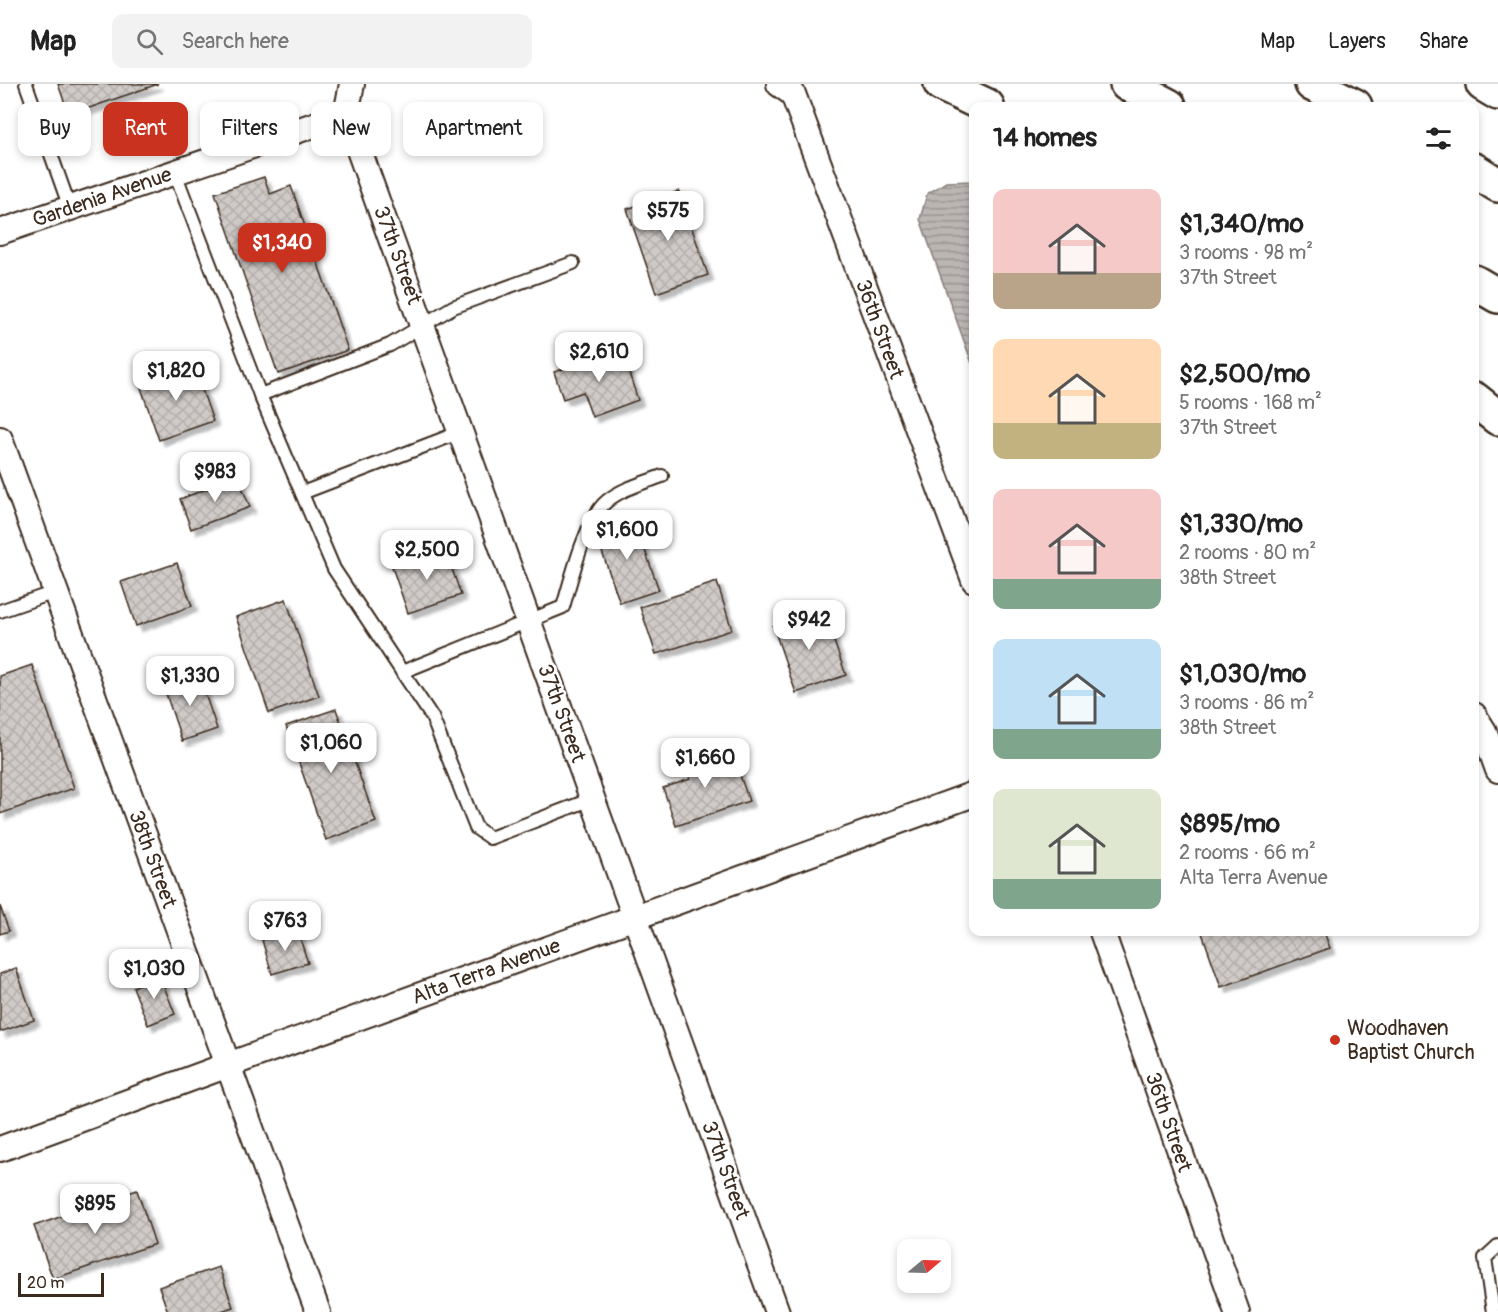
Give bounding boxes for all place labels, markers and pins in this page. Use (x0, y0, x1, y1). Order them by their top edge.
pin: $575 (632, 191, 704, 242)
pin: $1,340 (233, 223, 331, 274)
pin: $2,610 (550, 332, 648, 383)
pin: $1,820 (127, 351, 225, 402)
pin: $983 (179, 452, 251, 503)
pin: $1,600 (578, 510, 676, 561)
pin: $2,500 (378, 530, 476, 581)
pin: $942 (773, 600, 845, 651)
pin: $1,330 (141, 656, 239, 707)
pin: $1,060 (282, 723, 380, 774)
pin: $1,660 (656, 738, 754, 789)
pin: $763 (249, 901, 321, 952)
pin: $1,030 (105, 949, 203, 1000)
place label: Woodhaven Baptist Church (1347, 1015, 1475, 1066)
marker: Woodhaven Baptist Church (1328, 1033, 1342, 1047)
pin: $895 (59, 1184, 131, 1235)

